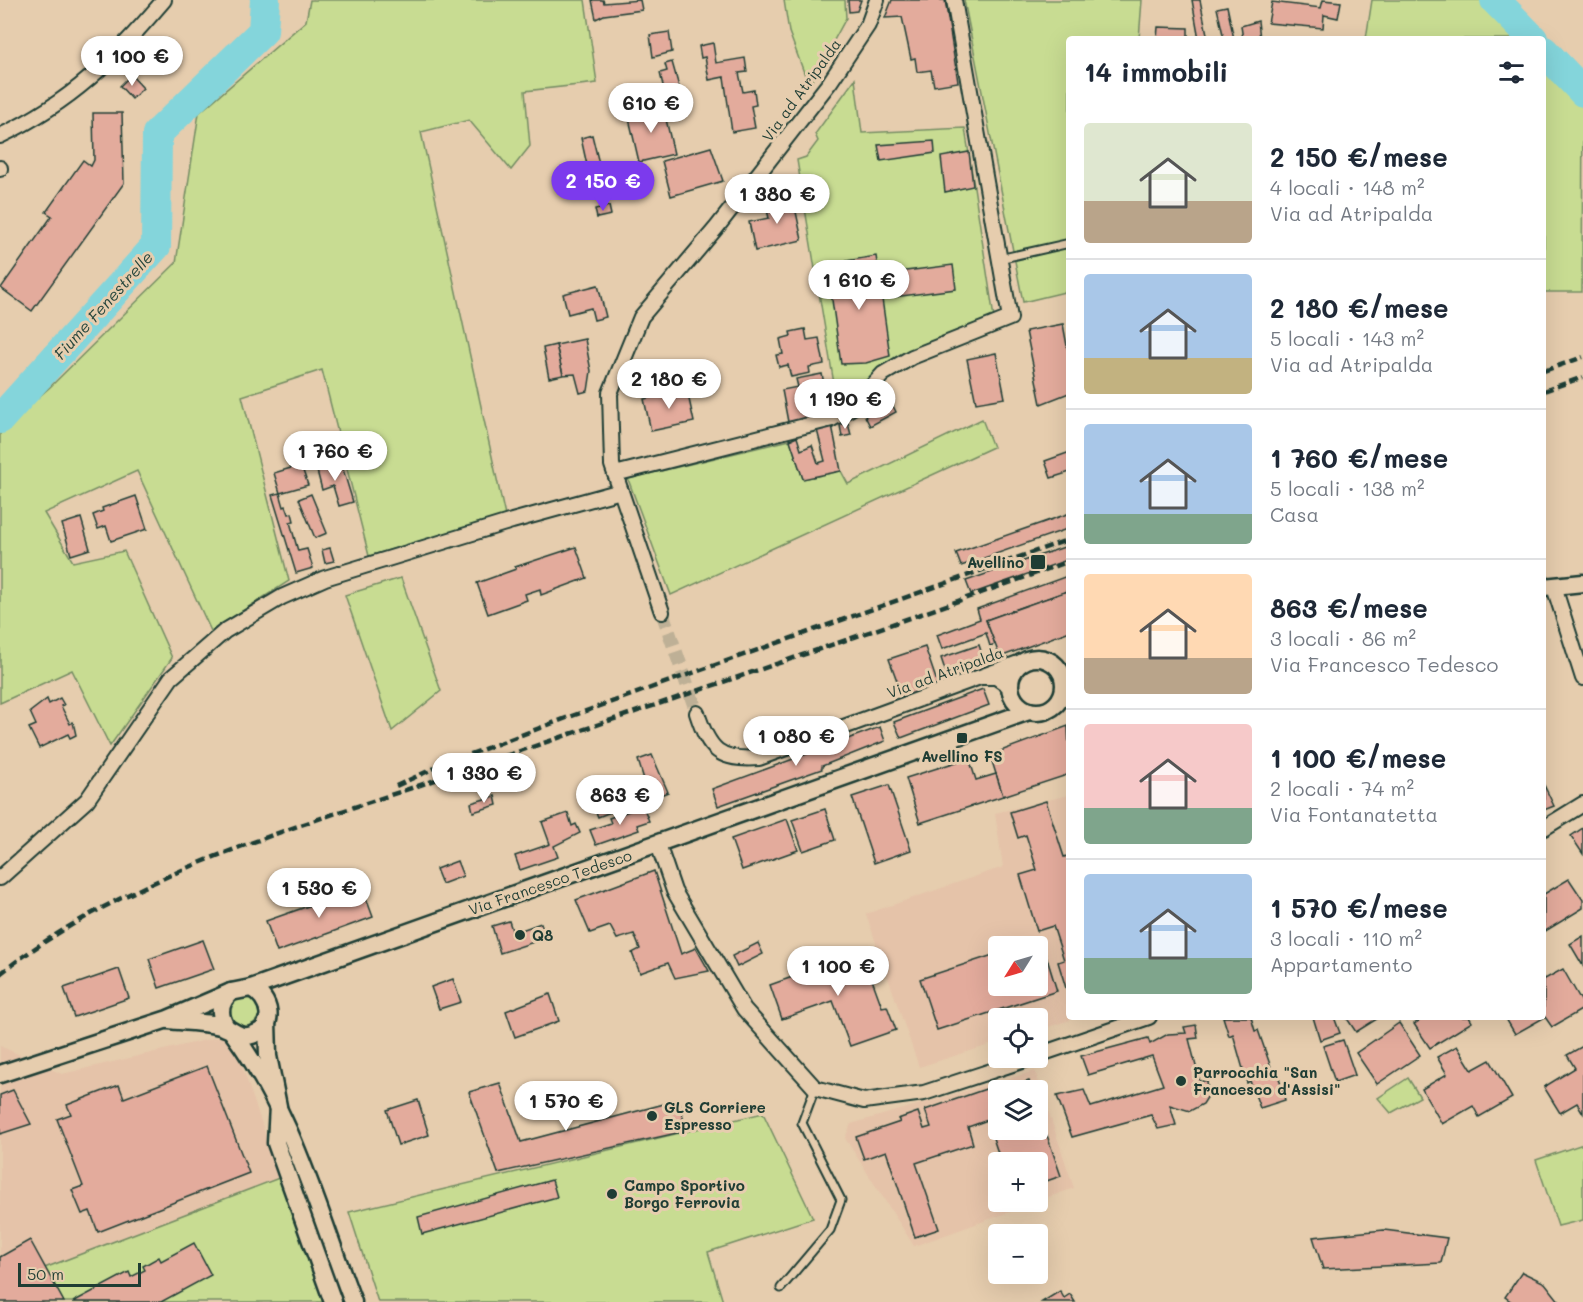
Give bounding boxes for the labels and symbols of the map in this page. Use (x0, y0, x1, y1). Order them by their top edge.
street label: Via ad Atripalda (757, 35, 845, 145)
pin: 1 100 € (77, 36, 187, 87)
pin: 610 € (609, 83, 693, 134)
pin: 2 150 € (548, 161, 658, 212)
pin: 1 380 € (722, 174, 832, 225)
water label: Fiume Fenestrelle (49, 246, 157, 364)
pin: 1 610 € (804, 260, 914, 311)
pin: 2 180 € (614, 359, 724, 410)
pin: 1 190 € (790, 379, 900, 430)
pin: 1 760 € (280, 431, 390, 482)
place label: Avellino (967, 552, 1024, 572)
marker: Avellino (1029, 553, 1047, 571)
street label: Via ad Atripalda (884, 642, 1006, 702)
pin: 1 080 € (741, 716, 851, 767)
marker: Avellino FS (955, 731, 969, 745)
place label: Avellino FS (921, 746, 1003, 766)
pin: 1 330 € (429, 753, 539, 804)
pin: 863 € (578, 775, 662, 826)
street label: Via Francesco Tedesco (466, 845, 634, 919)
pin: 1 530 € (264, 868, 374, 919)
place label: Q8 (532, 925, 553, 945)
marker: Q8 (513, 928, 527, 942)
north arrow (988, 936, 1048, 996)
pin: 1 100 € (783, 946, 893, 997)
place label: Parrocchia "San Francesco d'Assisi" (1193, 1062, 1341, 1099)
marker: Parrocchia "San Francesco d'Assisi" (1174, 1074, 1188, 1088)
pin: 1 570 € (511, 1081, 621, 1132)
place label: GLS Corriere Espresso (664, 1097, 766, 1134)
marker: GLS Corriere Espresso (645, 1109, 659, 1123)
place label: Campo Sportivo Borgo Ferrovia (624, 1175, 745, 1212)
marker: Campo Sportivo Borgo Ferrovia (605, 1187, 619, 1201)
scale bar (18, 1260, 141, 1288)

